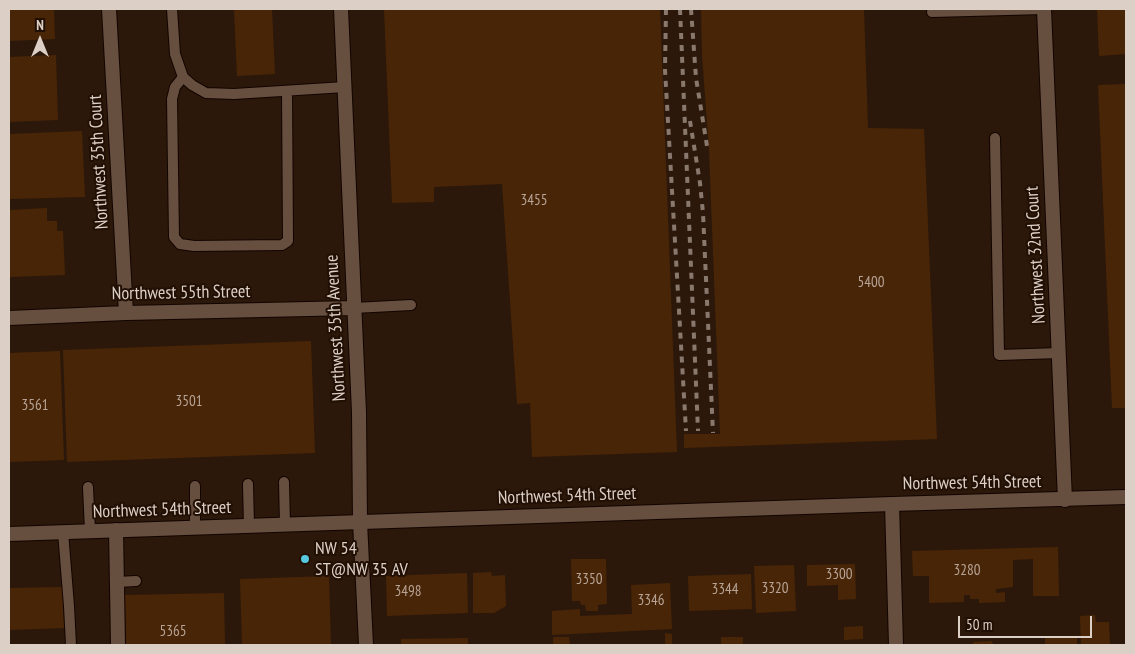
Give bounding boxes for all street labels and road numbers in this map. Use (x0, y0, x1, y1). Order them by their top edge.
street label: Northwest 35th Court (85, 94, 113, 230)
street label: Northwest 32nd Court (1022, 186, 1050, 324)
street label: Northwest 35th Avenue (321, 254, 351, 402)
street label: Northwest 55th Street (112, 281, 250, 305)
street label: Northwest 54th Street (903, 471, 1041, 495)
street label: Northwest 54th Street (497, 483, 637, 509)
street label: Northwest 54th Street (92, 497, 232, 523)

